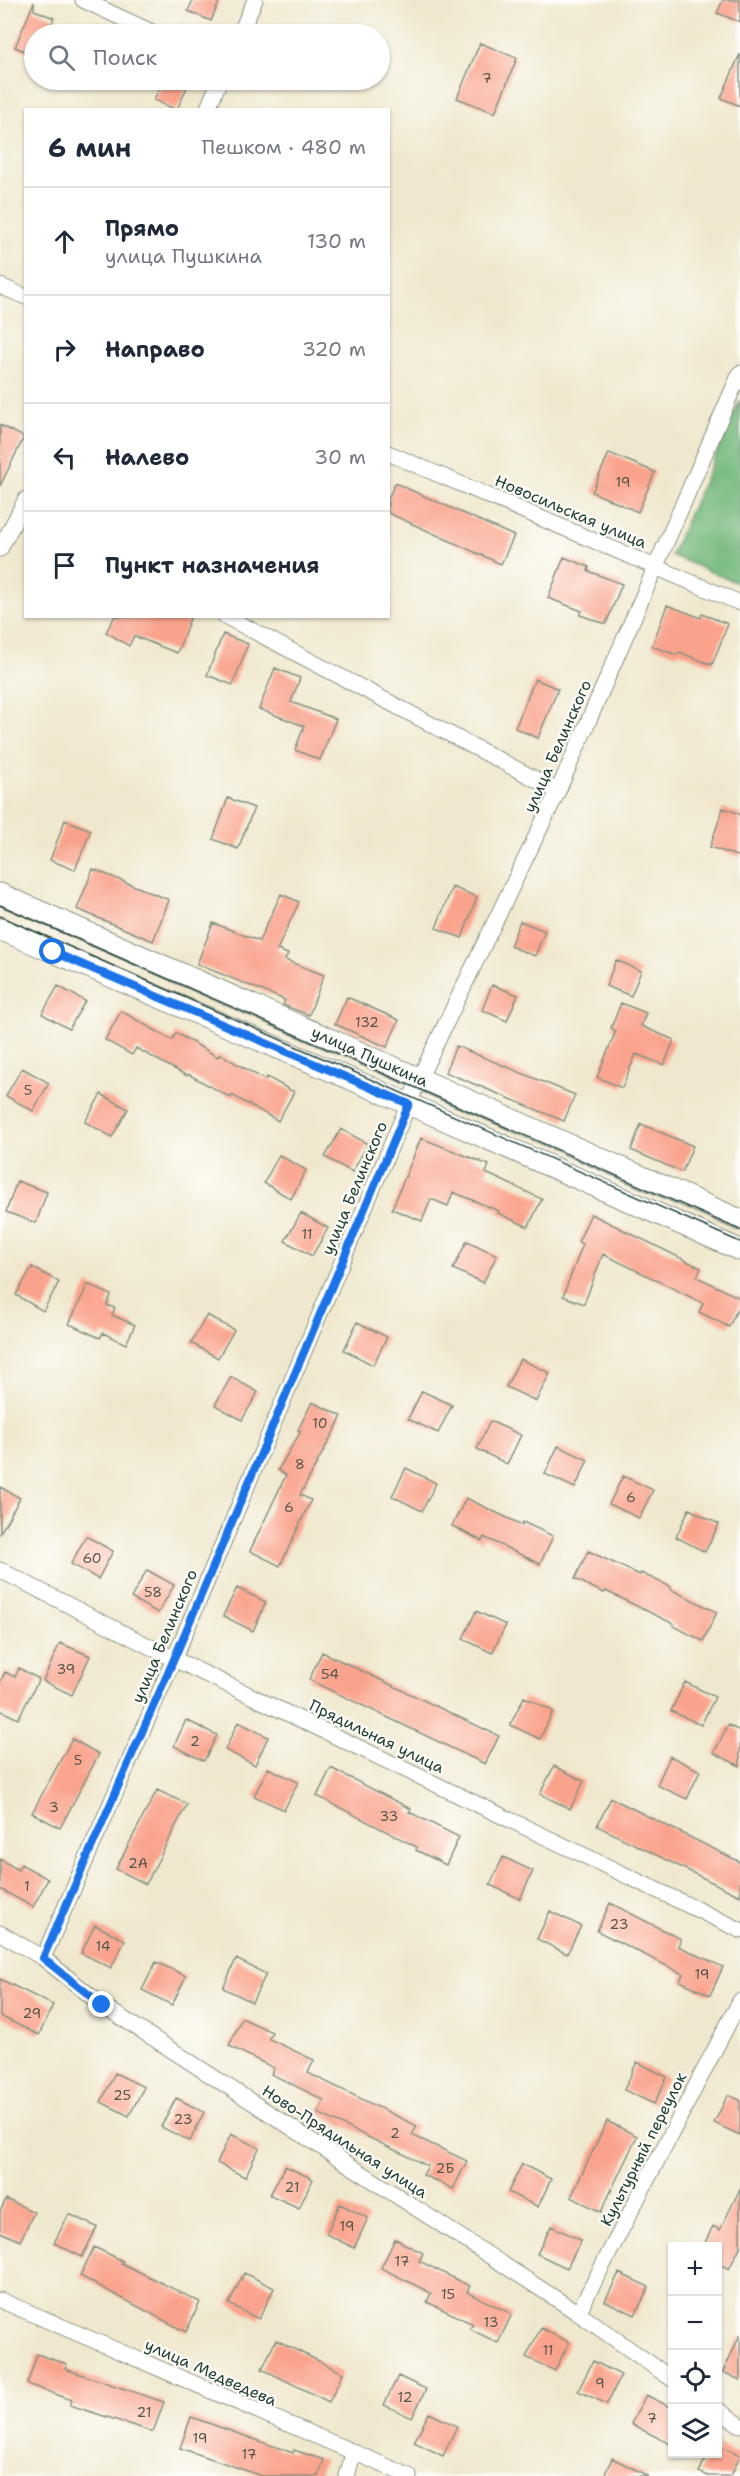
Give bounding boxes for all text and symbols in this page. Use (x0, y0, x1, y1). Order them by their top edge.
search box (24, 24, 390, 90)
icon: search (45, 41, 78, 74)
text: Поиск (93, 43, 157, 72)
house number: 7 (482, 69, 492, 87)
text: 6 мин (48, 130, 131, 165)
text: Пешком · 480 m (202, 134, 366, 160)
text: Прямо (105, 214, 179, 243)
icon: ahead (48, 225, 81, 258)
text: 130 m (307, 228, 366, 254)
text: улица Пушкина (105, 243, 262, 269)
icon: right (48, 333, 81, 366)
text: Направо (105, 335, 205, 364)
text: 320 m (302, 336, 366, 362)
icon: left (48, 441, 81, 474)
text: Налево (105, 443, 189, 472)
text: 30 m (314, 444, 366, 470)
street label: Новосильская улица (492, 470, 650, 553)
house number: 19 (615, 473, 631, 491)
icon: arrive (48, 549, 81, 582)
text: Пункт назначения (105, 551, 319, 580)
street label: улица Белинского (519, 677, 596, 816)
route start (39, 938, 65, 964)
house number: 132 (355, 1013, 379, 1031)
street label: улица Пушкина (308, 1021, 431, 1092)
house number: 5 (24, 1081, 32, 1099)
street label: улица Белинского (317, 1118, 392, 1258)
house number: 11 (301, 1225, 313, 1243)
house number: 10 (312, 1414, 328, 1432)
house number: 8 (295, 1455, 305, 1473)
house number: 6 (626, 1488, 636, 1506)
house number: 6 (284, 1498, 294, 1516)
house number: 60 (82, 1549, 102, 1567)
street label: улица Белинского (127, 1566, 202, 1706)
house number: 58 (144, 1583, 162, 1601)
house number: 39 (57, 1660, 75, 1678)
house number: 54 (321, 1665, 339, 1683)
street label: Прядильная улица (306, 1695, 448, 1778)
house number: 2 (190, 1732, 200, 1750)
house number: 5 (74, 1751, 82, 1769)
house number: 3 (49, 1798, 59, 1816)
house number: 33 (380, 1807, 398, 1825)
house number: 2А (128, 1854, 148, 1872)
house number: 1 (24, 1877, 30, 1895)
house number: 23 (610, 1915, 628, 1933)
house number: 14 (95, 1937, 111, 1955)
house number: 19 (694, 1965, 710, 1983)
route end (88, 1991, 114, 2017)
house number: 29 (23, 2004, 41, 2022)
street label: Культурный переулок (595, 2068, 692, 2230)
street label: Ново-Прядильная улица (258, 2080, 432, 2203)
house number: 25 (113, 2086, 131, 2104)
house number: 23 (174, 2110, 192, 2128)
house number: 2 (390, 2124, 400, 2142)
house number: 2Б (435, 2159, 455, 2177)
house number: 21 (285, 2178, 299, 2196)
house number: 19 (339, 2217, 355, 2235)
map controls (668, 2242, 722, 2458)
button: + (668, 2242, 722, 2296)
house number: 17 (395, 2252, 409, 2270)
house number: 15 (441, 2285, 455, 2303)
button: − (668, 2296, 722, 2350)
house number: 13 (484, 2313, 498, 2331)
street label: улица Медведева (142, 2334, 280, 2411)
house number: 11 (542, 2341, 554, 2359)
button: locate (668, 2350, 722, 2404)
house number: 9 (595, 2374, 605, 2392)
house number: 12 (398, 2388, 412, 2406)
house number: 21 (137, 2403, 151, 2421)
button: layers (668, 2404, 722, 2458)
house number: 7 (647, 2409, 657, 2427)
house number: 19 (192, 2429, 208, 2447)
house number: 17 (242, 2445, 256, 2463)

